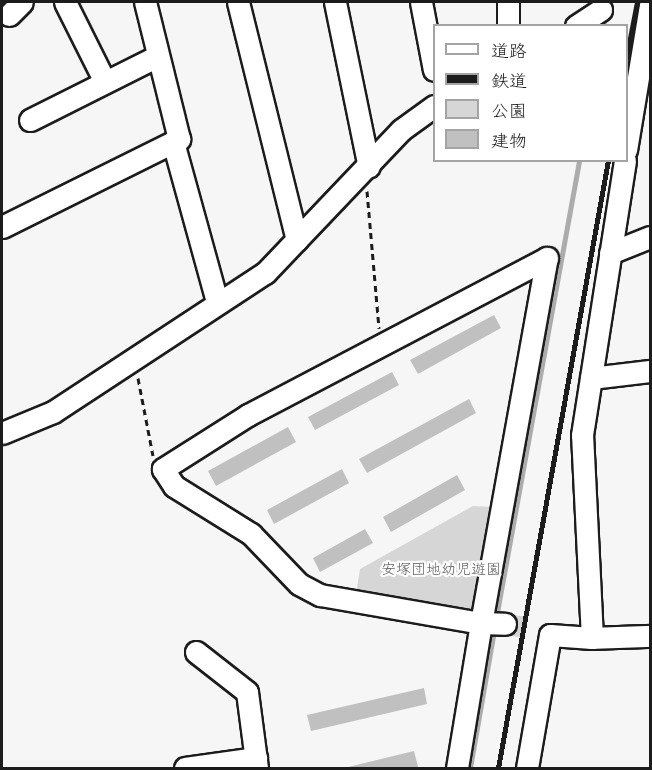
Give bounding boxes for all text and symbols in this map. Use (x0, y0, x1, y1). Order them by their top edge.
legend (433, 24, 628, 162)
text: 道路 (491, 38, 527, 62)
text: 鉄道 (491, 68, 527, 92)
text: 公園 (491, 98, 527, 122)
text: 建物 (491, 128, 527, 152)
park label: 安塚団地幼児遊園 (381, 560, 501, 578)

